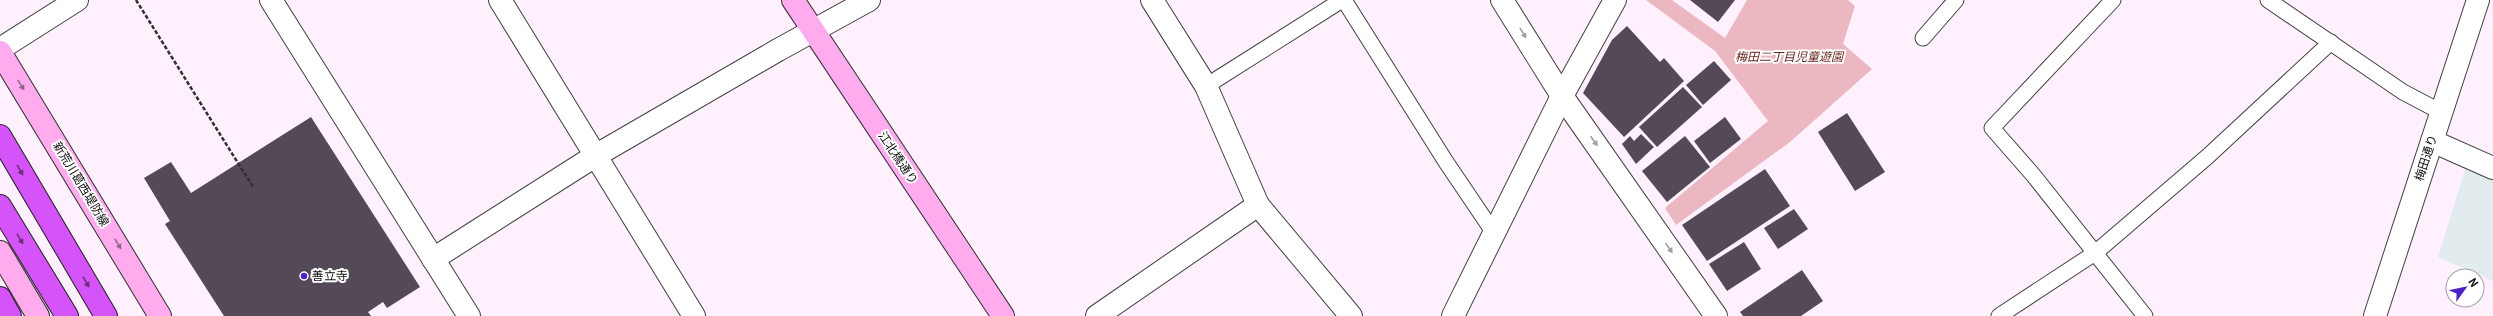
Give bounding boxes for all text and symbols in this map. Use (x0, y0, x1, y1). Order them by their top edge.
one-way arrow (1519, 27, 1526, 39)
park label: 梅田二丁目児童遊園 (1735, 47, 1845, 64)
one-way arrow (17, 79, 24, 91)
street label: 江北橋通り (875, 128, 923, 187)
street label: 梅田通り (2409, 132, 2440, 183)
one-way arrow (1590, 136, 1598, 147)
street label: 新荒川葛西堤防線 (50, 138, 114, 229)
one-way arrow (17, 164, 24, 176)
one-way arrow (17, 233, 24, 245)
one-way arrow (114, 238, 121, 250)
one-way arrow (1665, 243, 1673, 253)
place label: 善立寺 (312, 266, 348, 283)
north arrow (2445, 268, 2485, 308)
marker: 善立寺 (299, 271, 309, 281)
text: N (2465, 274, 2483, 290)
one-way arrow (82, 276, 89, 288)

